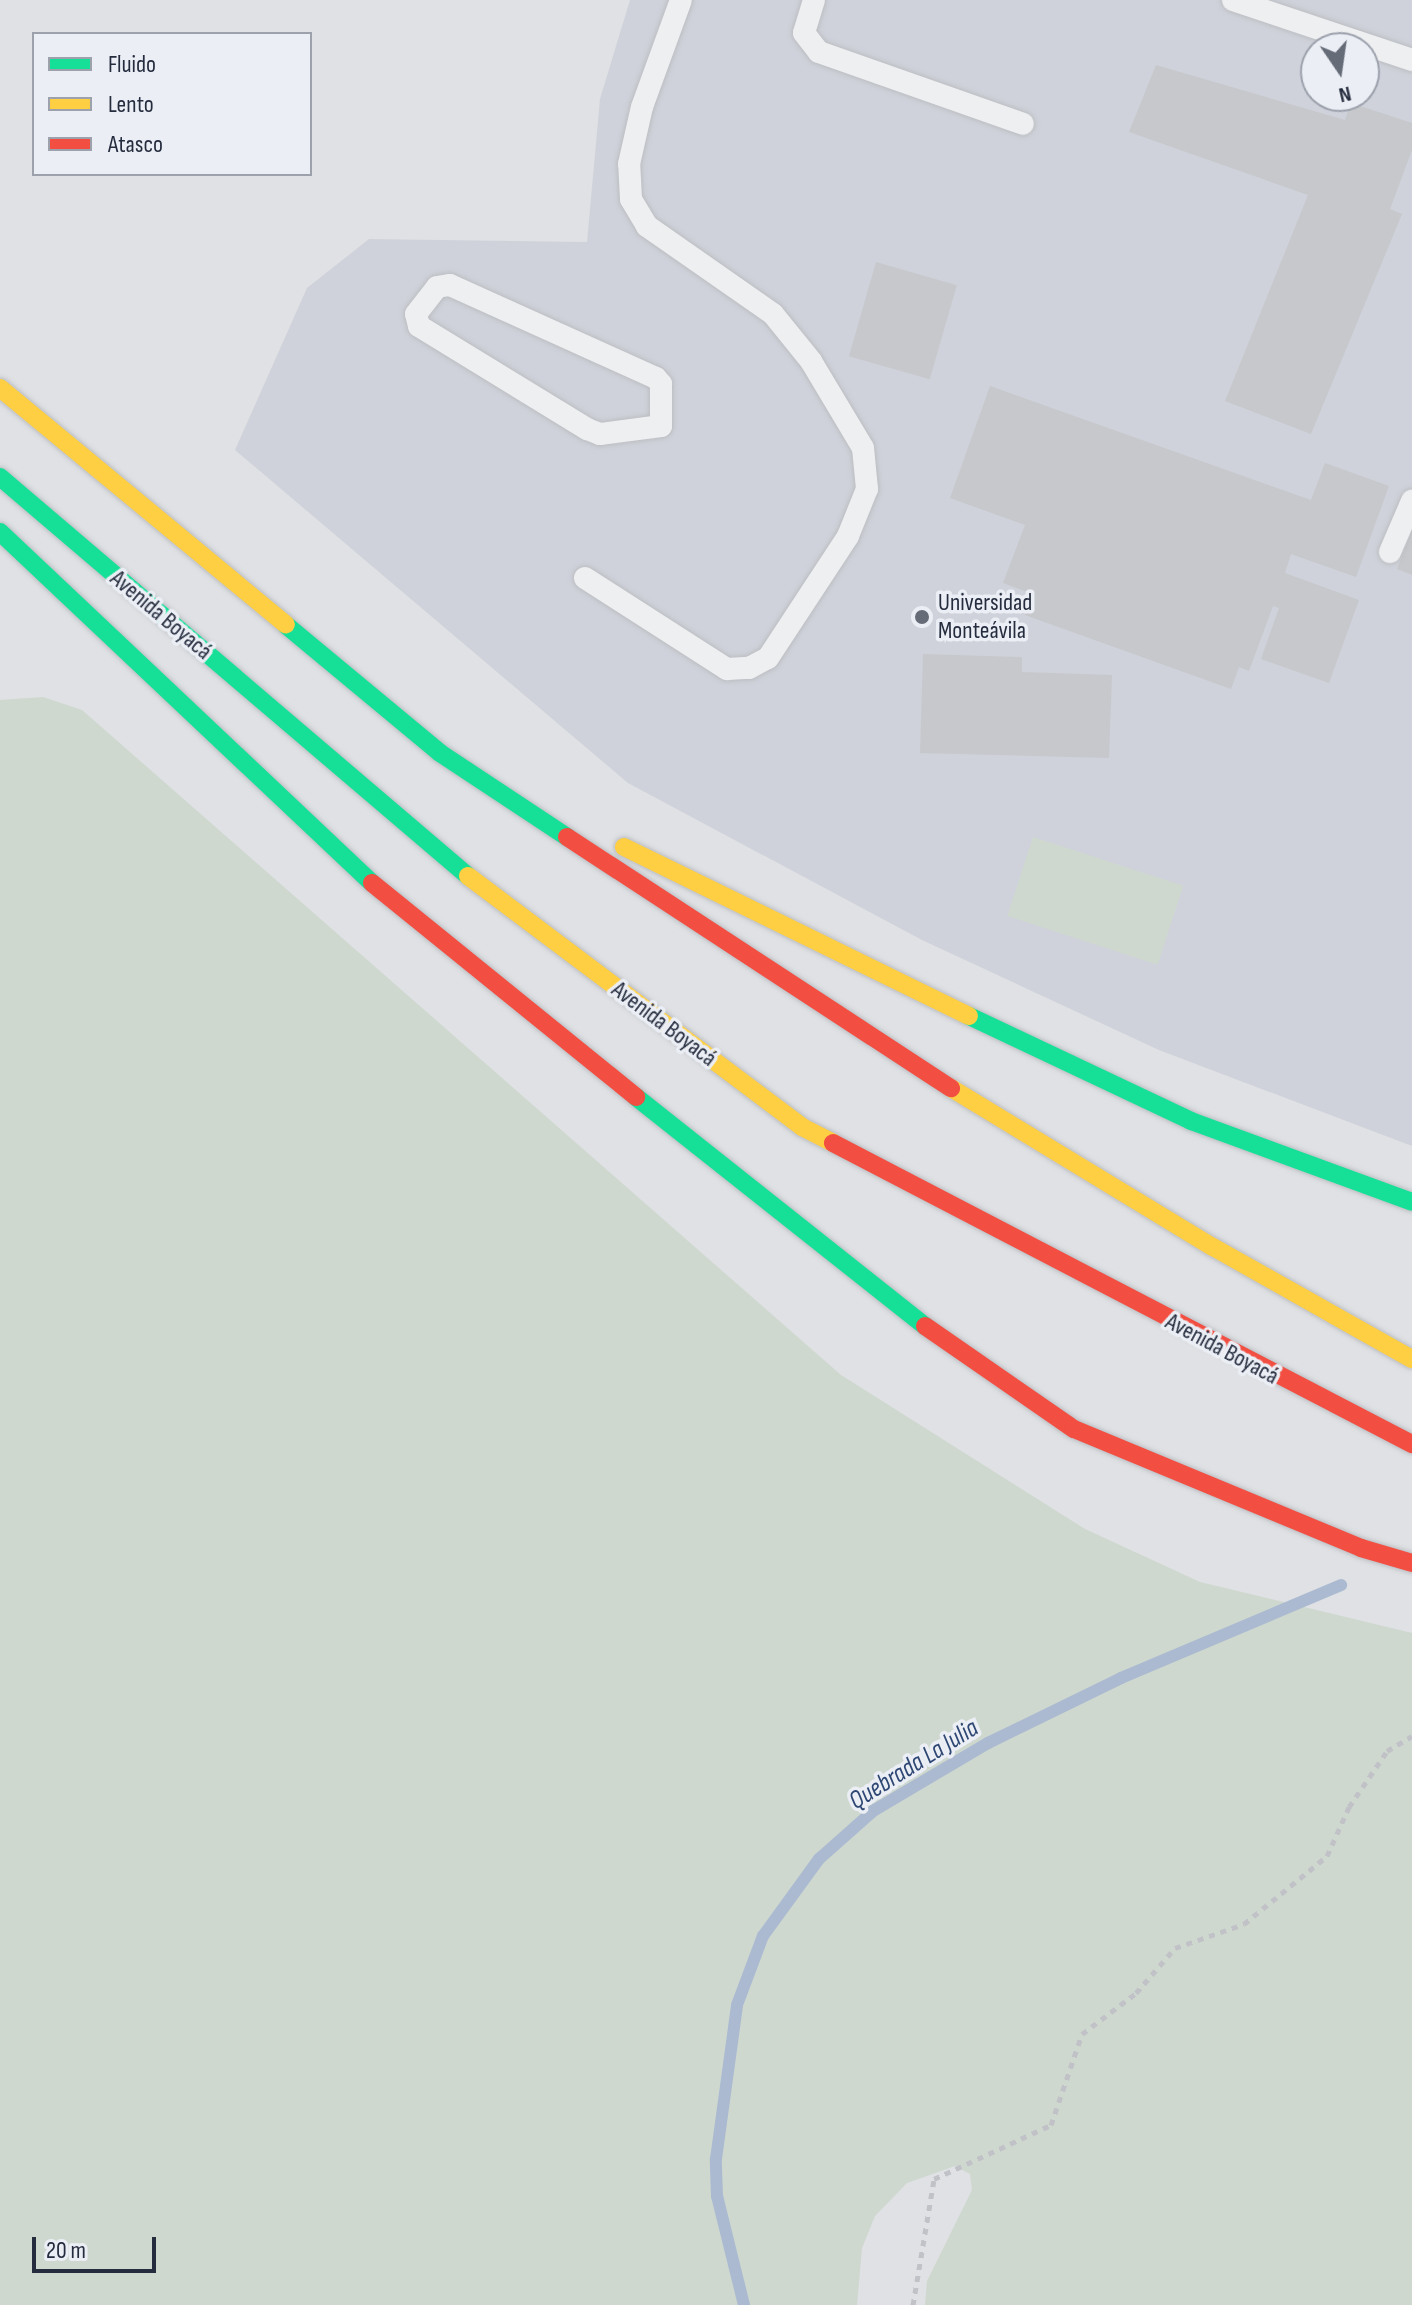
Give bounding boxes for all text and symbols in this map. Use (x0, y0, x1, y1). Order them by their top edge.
legend (32, 32, 312, 176)
north arrow (1300, 32, 1380, 112)
text: Fluido (108, 50, 156, 79)
text: N (1336, 79, 1354, 108)
text: Lento (108, 90, 154, 119)
text: Atasco (108, 130, 163, 159)
street label: Avenida Boyacá (104, 564, 218, 666)
place label: Universidad Monteávila (938, 589, 1032, 645)
marker: Universidad Monteávila (913, 608, 931, 626)
street label: Avenida Boyacá (606, 975, 722, 1073)
street label: Avenida Boyacá (1161, 1307, 1283, 1391)
water label: Quebrada La Julia (844, 1713, 984, 1817)
scale bar (36, 2221, 160, 2271)
text: 20 m (46, 2236, 86, 2265)

